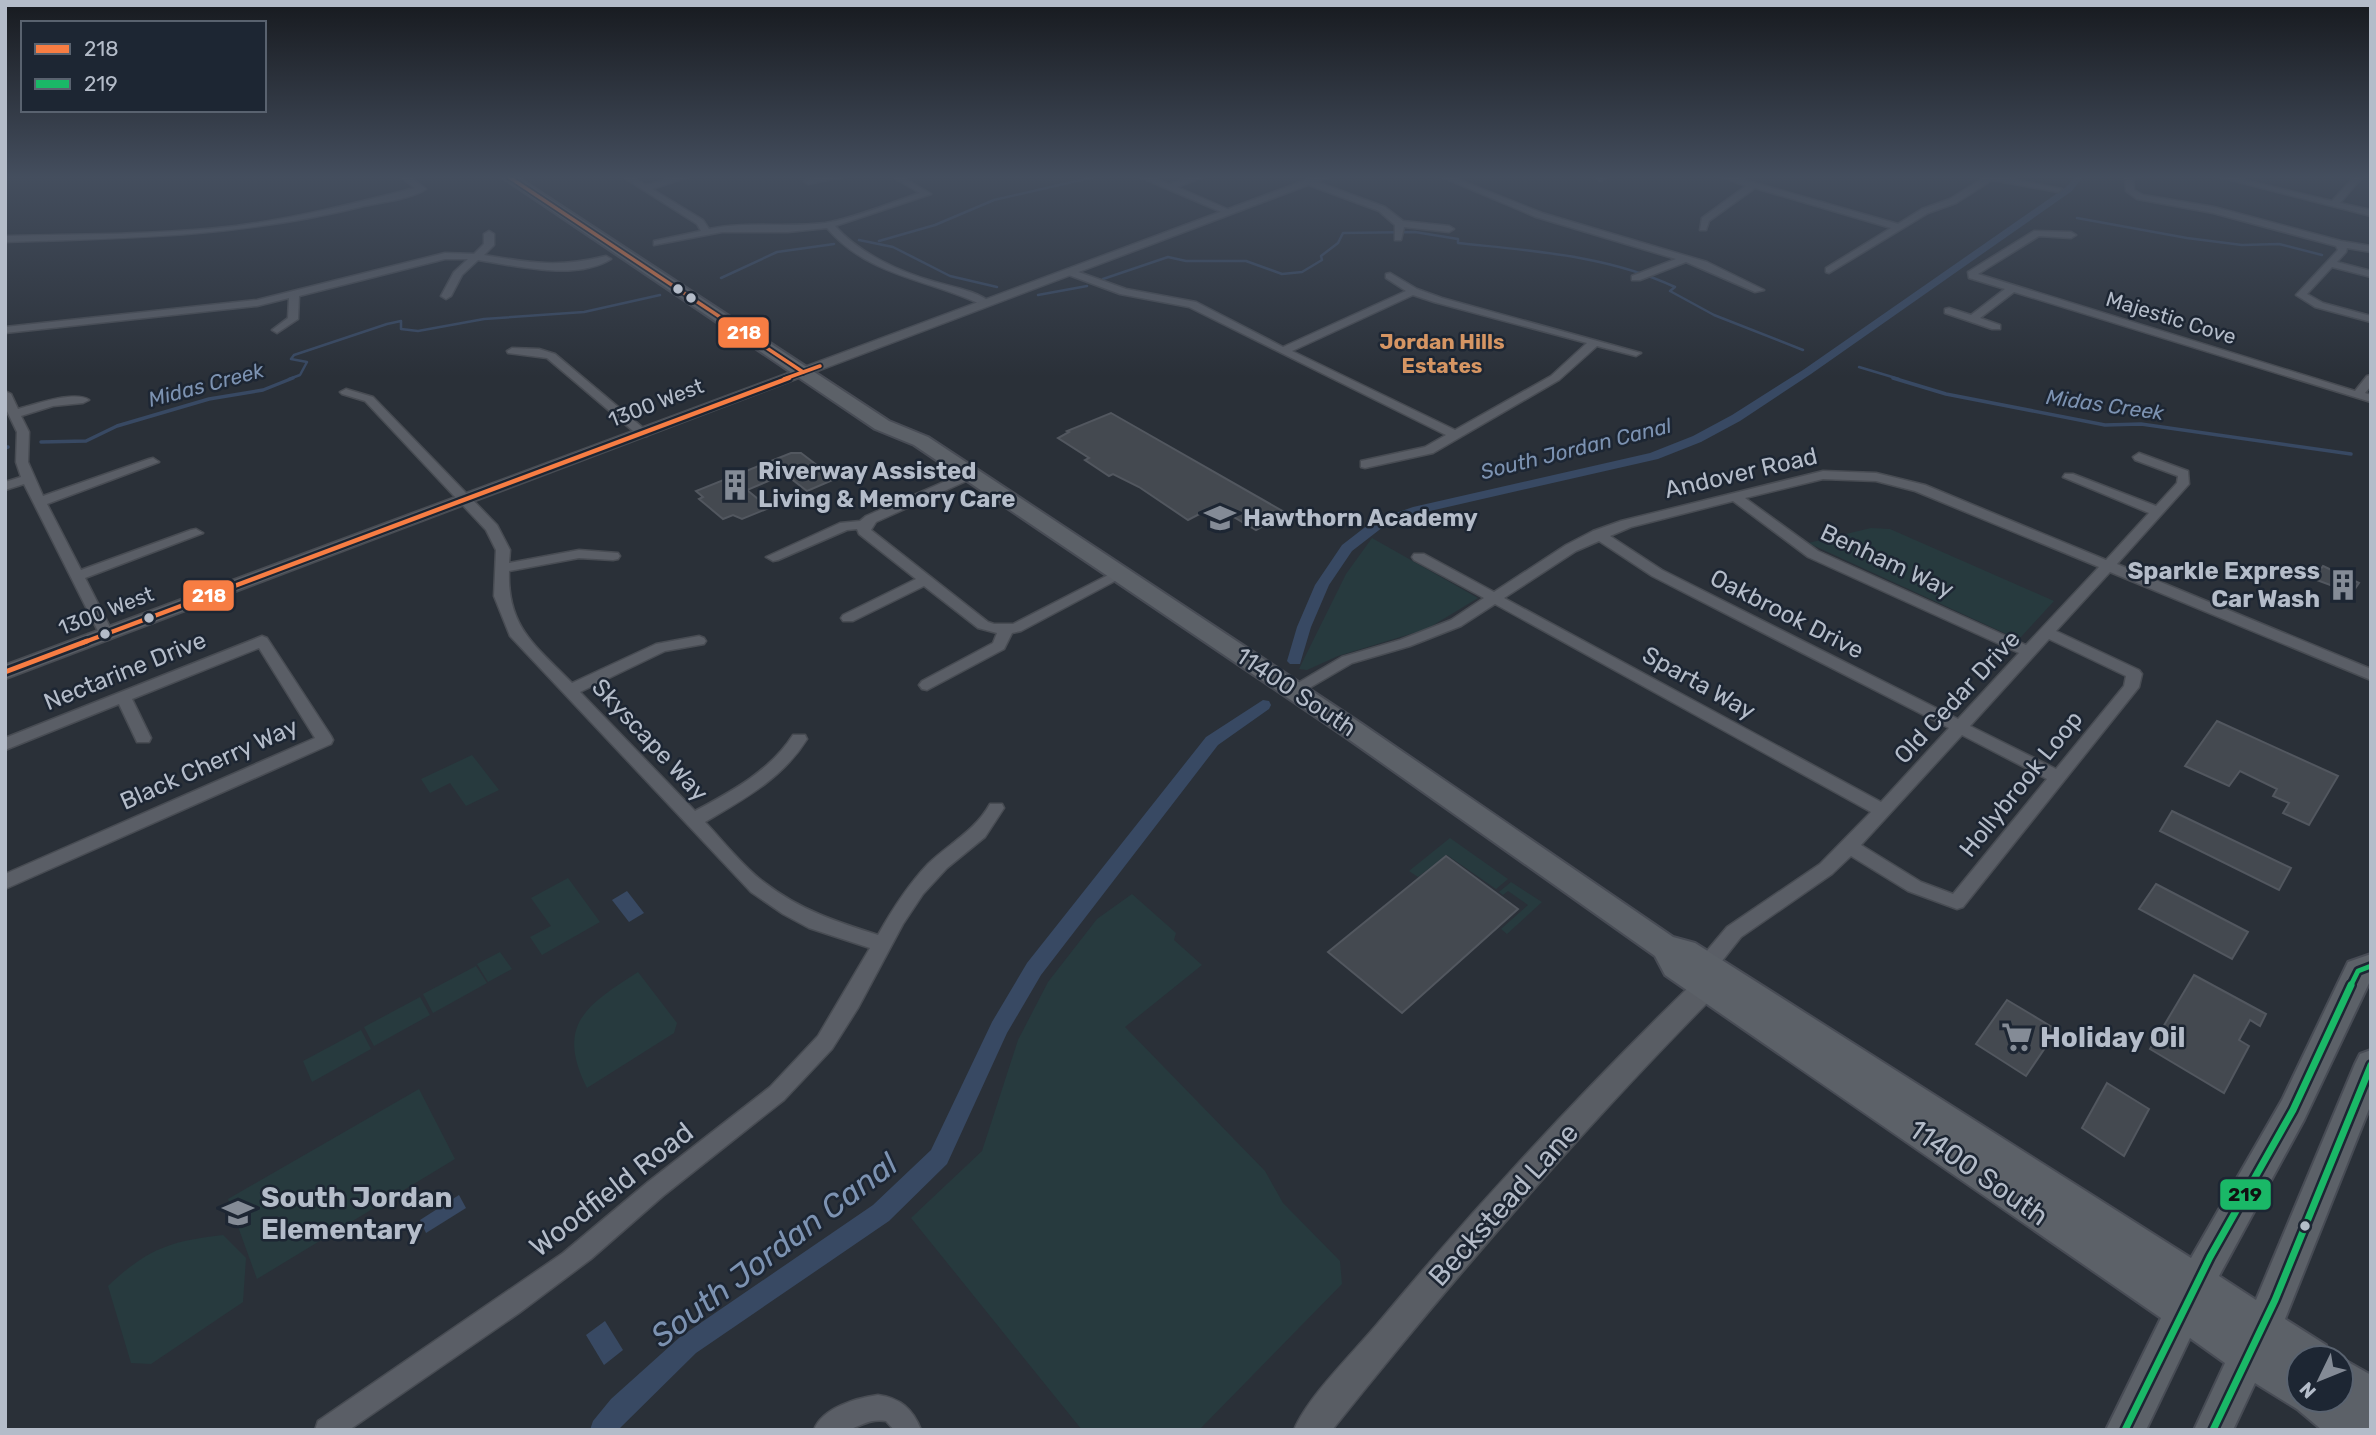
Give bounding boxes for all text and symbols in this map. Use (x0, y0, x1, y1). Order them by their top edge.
legend (21, 21, 266, 112)
text: 218 (84, 36, 119, 61)
text: 219 (84, 71, 118, 96)
unlabelled marker (671, 282, 685, 296)
street label: Majestic Cove (2103, 286, 2239, 349)
unlabelled marker (684, 291, 698, 305)
line badge: 218 (717, 316, 770, 349)
text: 218 (727, 321, 761, 344)
district label: Jordan Hills Estates (1379, 329, 1505, 378)
water label: Midas Creek (145, 357, 268, 412)
street label: 1300 West (605, 373, 707, 432)
water label: Midas Creek (2045, 384, 2167, 425)
water label: South Jordan Canal (1478, 412, 1675, 484)
street label: Andover Road (1662, 442, 1820, 504)
place label: Riverway Assisted Living & Memory Care (758, 457, 1016, 513)
building icon: Riverway Assisted Living & Memory Care (718, 468, 752, 502)
school or university icon: Hawthorn Academy (1203, 501, 1237, 535)
place label: Hawthorn Academy (1243, 504, 1478, 532)
street label: Benham Way (1816, 518, 1958, 604)
place label: Sparkle Express Car Wash (2127, 557, 2320, 613)
street label: Oakbrook Drive (1706, 563, 1868, 665)
building icon: Sparkle Express Car Wash (2326, 568, 2360, 602)
line badge: 218 (182, 579, 235, 612)
street label: 1300 West (55, 581, 157, 640)
text: 218 (192, 584, 226, 607)
unlabelled marker (142, 611, 156, 625)
street label: Old Cedar Drive (1888, 625, 2026, 769)
street label: Nectarine Drive (40, 626, 210, 716)
unlabelled marker (98, 627, 112, 641)
street label: Sparta Way (1638, 641, 1760, 725)
street label: 11400 South (1231, 642, 1361, 742)
street label: Skyscape Way (586, 673, 714, 807)
street label: Hollybrook Loop (1954, 705, 2088, 863)
street label: Black Cherry Way (116, 712, 302, 816)
supermarket icon: Holiday Oil (2000, 1020, 2034, 1054)
place label: Holiday Oil (2040, 1021, 2186, 1054)
street label: 11400 South (1903, 1112, 2055, 1232)
street label: Woodfield Road (523, 1115, 700, 1263)
street label: Beckstead Lane (1422, 1116, 1585, 1293)
water label: South Jordan Canal (643, 1144, 906, 1355)
line badge: 219 (2219, 1178, 2272, 1211)
place label: South Jordan Elementary (261, 1181, 453, 1246)
text: 219 (2228, 1183, 2262, 1206)
school or university icon: South Jordan Elementary (221, 1196, 255, 1230)
unlabelled marker (2298, 1219, 2312, 1233)
north arrow (2285, 1344, 2355, 1414)
text: N (2295, 1377, 2321, 1403)

